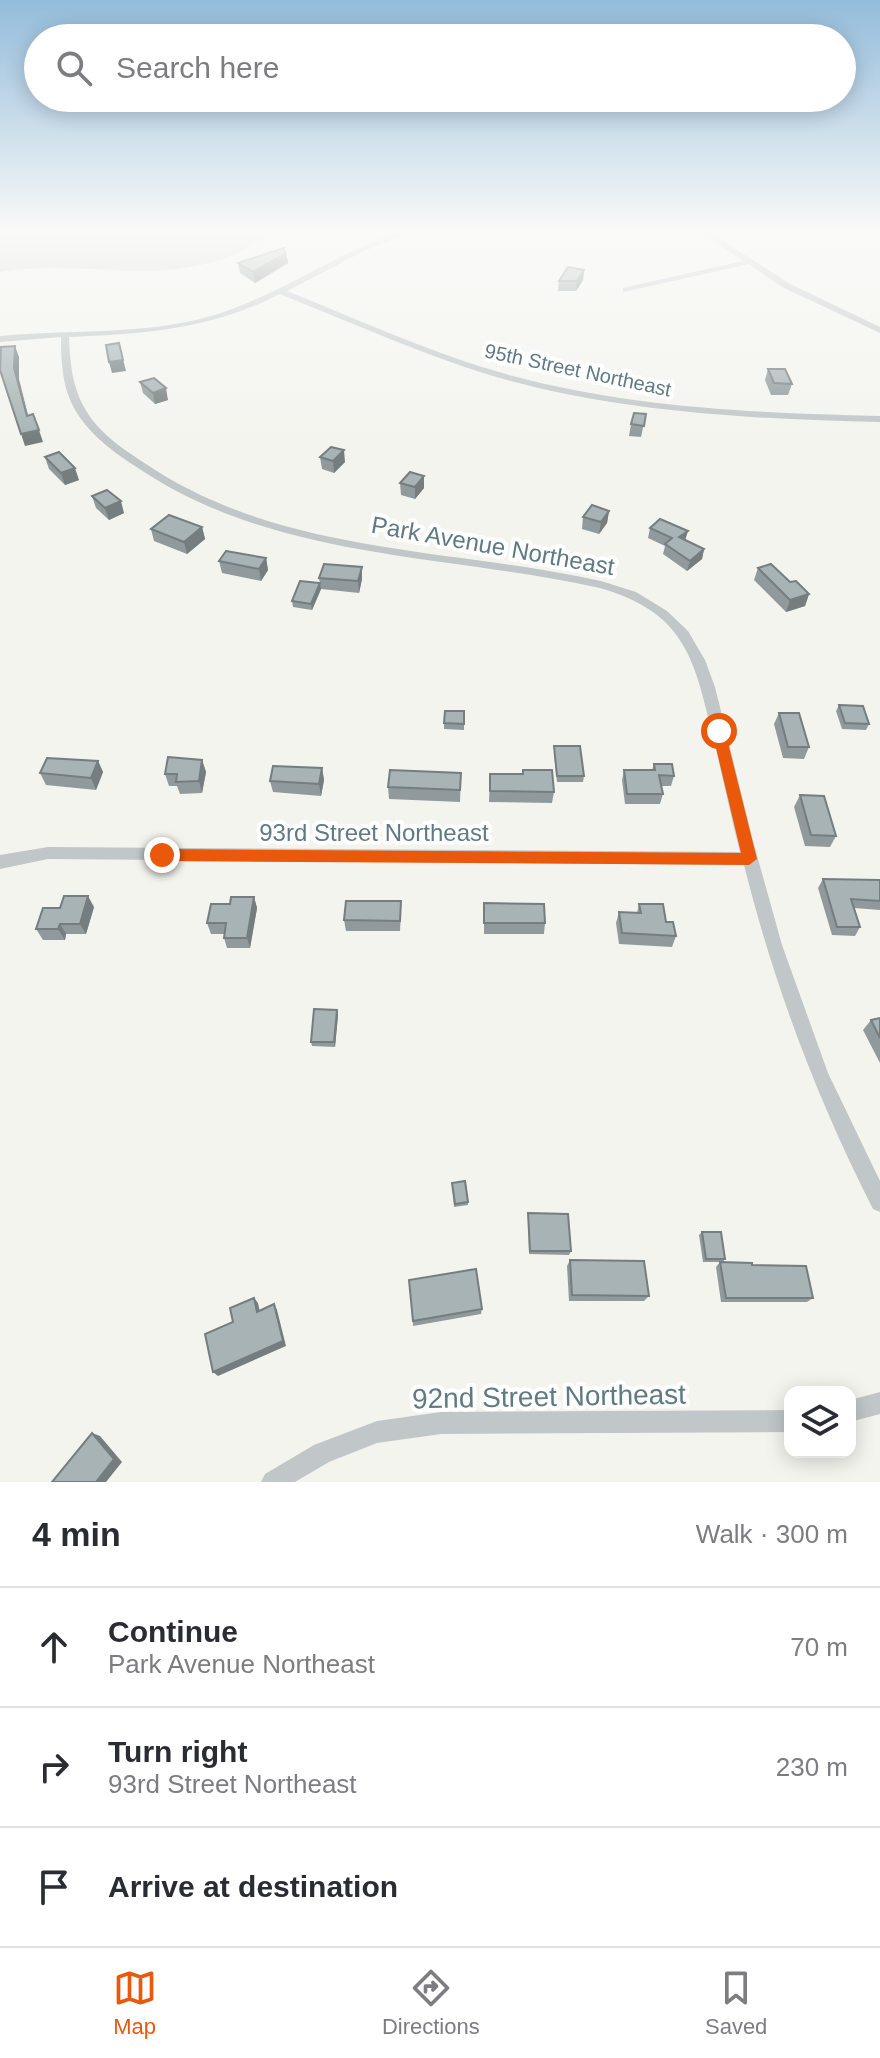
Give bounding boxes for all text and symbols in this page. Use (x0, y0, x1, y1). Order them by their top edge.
search box (24, 24, 856, 112)
icon: search (52, 46, 96, 90)
text: Search here (116, 51, 279, 84)
street label: 95th Street Northeast (483, 339, 674, 401)
street label: Park Avenue Northeast (369, 511, 617, 580)
route start (701, 713, 737, 749)
street label: 93rd Street Northeast (259, 819, 489, 846)
route end (144, 837, 180, 873)
street label: 92nd Street Northeast (412, 1379, 686, 1414)
map controls (784, 1386, 856, 1458)
button: layers (784, 1386, 856, 1458)
text: 4 min (32, 1515, 121, 1553)
text: Walk · 300 m (696, 1519, 848, 1549)
text: Continue (108, 1615, 238, 1648)
icon: ahead (32, 1625, 76, 1669)
text: 70 m (790, 1632, 848, 1662)
text: Park Avenue Northeast (108, 1649, 375, 1679)
text: Turn right (108, 1735, 247, 1768)
icon: right (32, 1745, 76, 1789)
text: 230 m (776, 1752, 848, 1782)
text: 93rd Street Northeast (108, 1769, 357, 1799)
icon: arrive (32, 1865, 76, 1909)
text: Arrive at destination (108, 1870, 398, 1903)
tab: Map (113, 1966, 157, 2040)
tab: Directions (382, 1966, 480, 2040)
tab: Saved (705, 1966, 767, 2040)

